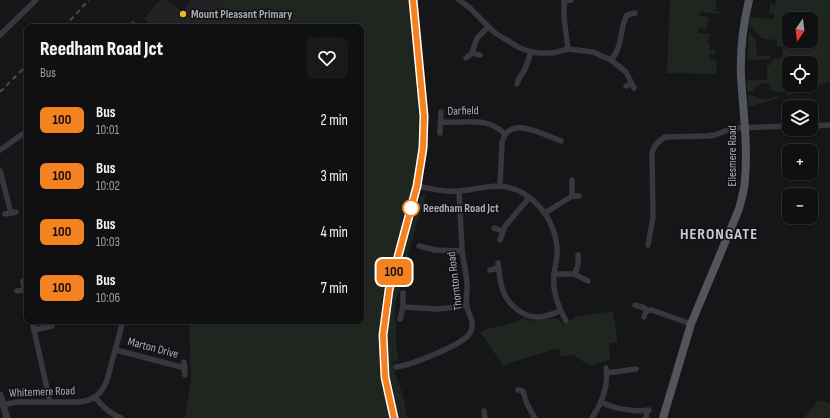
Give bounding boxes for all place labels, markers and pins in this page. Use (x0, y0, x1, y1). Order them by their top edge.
place label: Mount Pleasant Primary (191, 7, 292, 22)
marker: Mount Pleasant Primary (178, 9, 188, 19)
marker: Reedham Road Jct (402, 199, 420, 217)
place label: Reedham Road Jct (423, 201, 499, 216)

